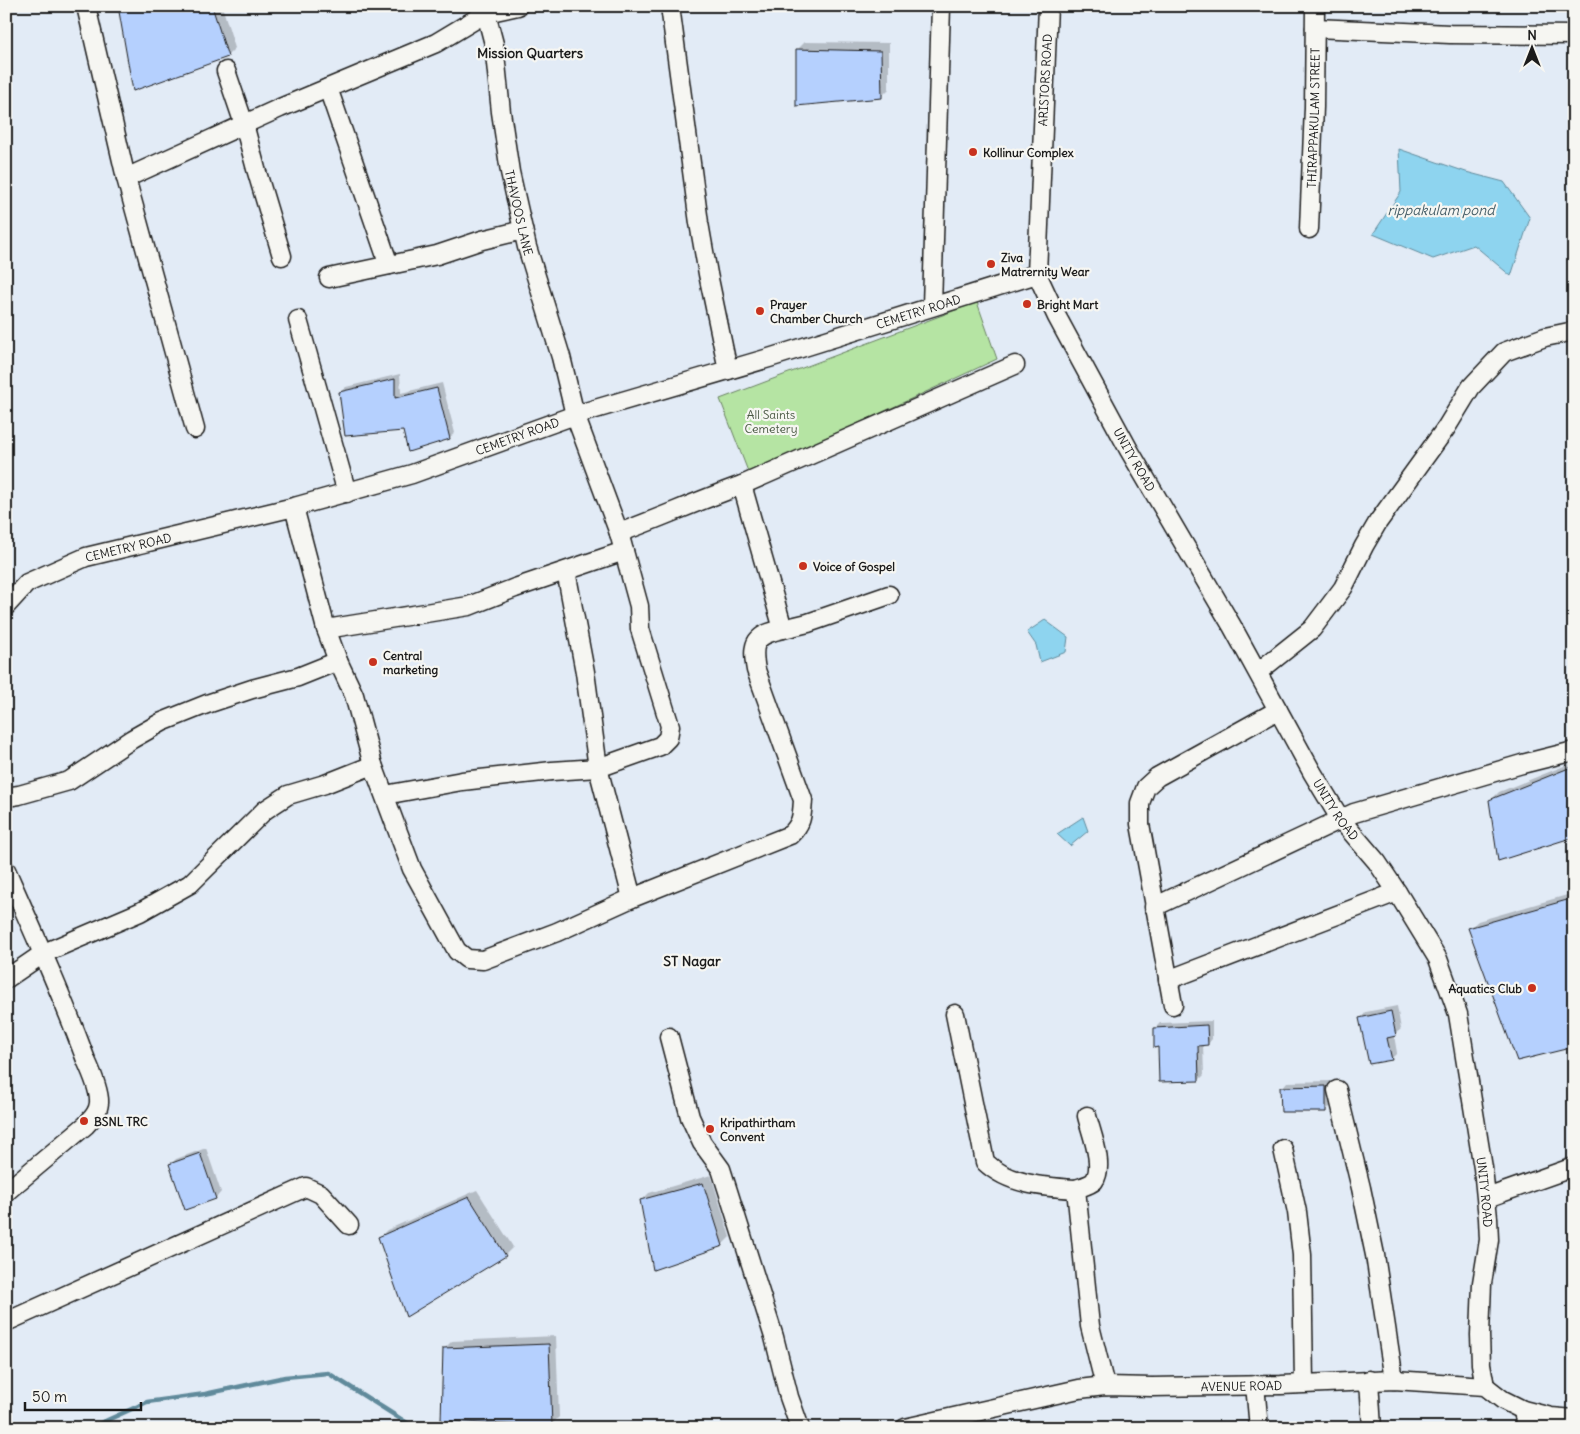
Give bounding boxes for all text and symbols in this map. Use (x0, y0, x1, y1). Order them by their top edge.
north arrow (1508, 22, 1558, 72)
text: N (1527, 26, 1537, 44)
street label: ARISTORS ROAD (1035, 33, 1055, 127)
district label: Mission Quarters (477, 44, 584, 62)
street label: THIRAPPAKULAM STREET (1303, 48, 1322, 189)
place label: Kollinur Complex (983, 145, 1074, 161)
marker: Kollinur Complex (967, 146, 979, 158)
street label: THAVOOS LANE (502, 168, 537, 257)
water label: rippakulam pond (1387, 201, 1496, 219)
place label: Ziva Matrernity Wear (1001, 250, 1090, 280)
marker: Ziva Matrernity Wear (985, 258, 997, 270)
street label: CEMETRY ROAD (874, 291, 963, 332)
place label: Prayer Chamber Church (770, 297, 863, 326)
place label: Bright Mart (1037, 297, 1099, 313)
marker: Bright Mart (1021, 298, 1033, 310)
marker: Prayer Chamber Church (754, 305, 766, 317)
park label: All Saints Cemetery (744, 407, 798, 436)
street label: CEMETRY ROAD (473, 414, 561, 458)
street label: UNITY ROAD (1111, 425, 1159, 494)
street label: CEMETRY ROAD (84, 529, 173, 564)
place label: Voice of Gospel (813, 559, 895, 575)
marker: Voice of Gospel (797, 560, 809, 572)
place label: Central marketing (383, 648, 438, 678)
marker: Central marketing (367, 656, 379, 668)
street label: UNITY ROAD (1310, 776, 1362, 843)
district label: ST Nagar (663, 952, 721, 970)
place label: Aquatics Club (1449, 981, 1522, 997)
marker: Aquatics Club (1526, 982, 1538, 994)
place label: BSNL TRC (94, 1114, 148, 1129)
marker: BSNL TRC (78, 1115, 90, 1127)
place label: Kripathirtham Convent (720, 1115, 796, 1144)
marker: Kripathirtham Convent (704, 1123, 716, 1135)
street label: UNITY ROAD (1474, 1156, 1496, 1228)
street label: AVENUE ROAD (1201, 1377, 1282, 1394)
scale bar (25, 1379, 141, 1411)
text: 50 m (32, 1387, 67, 1406)

